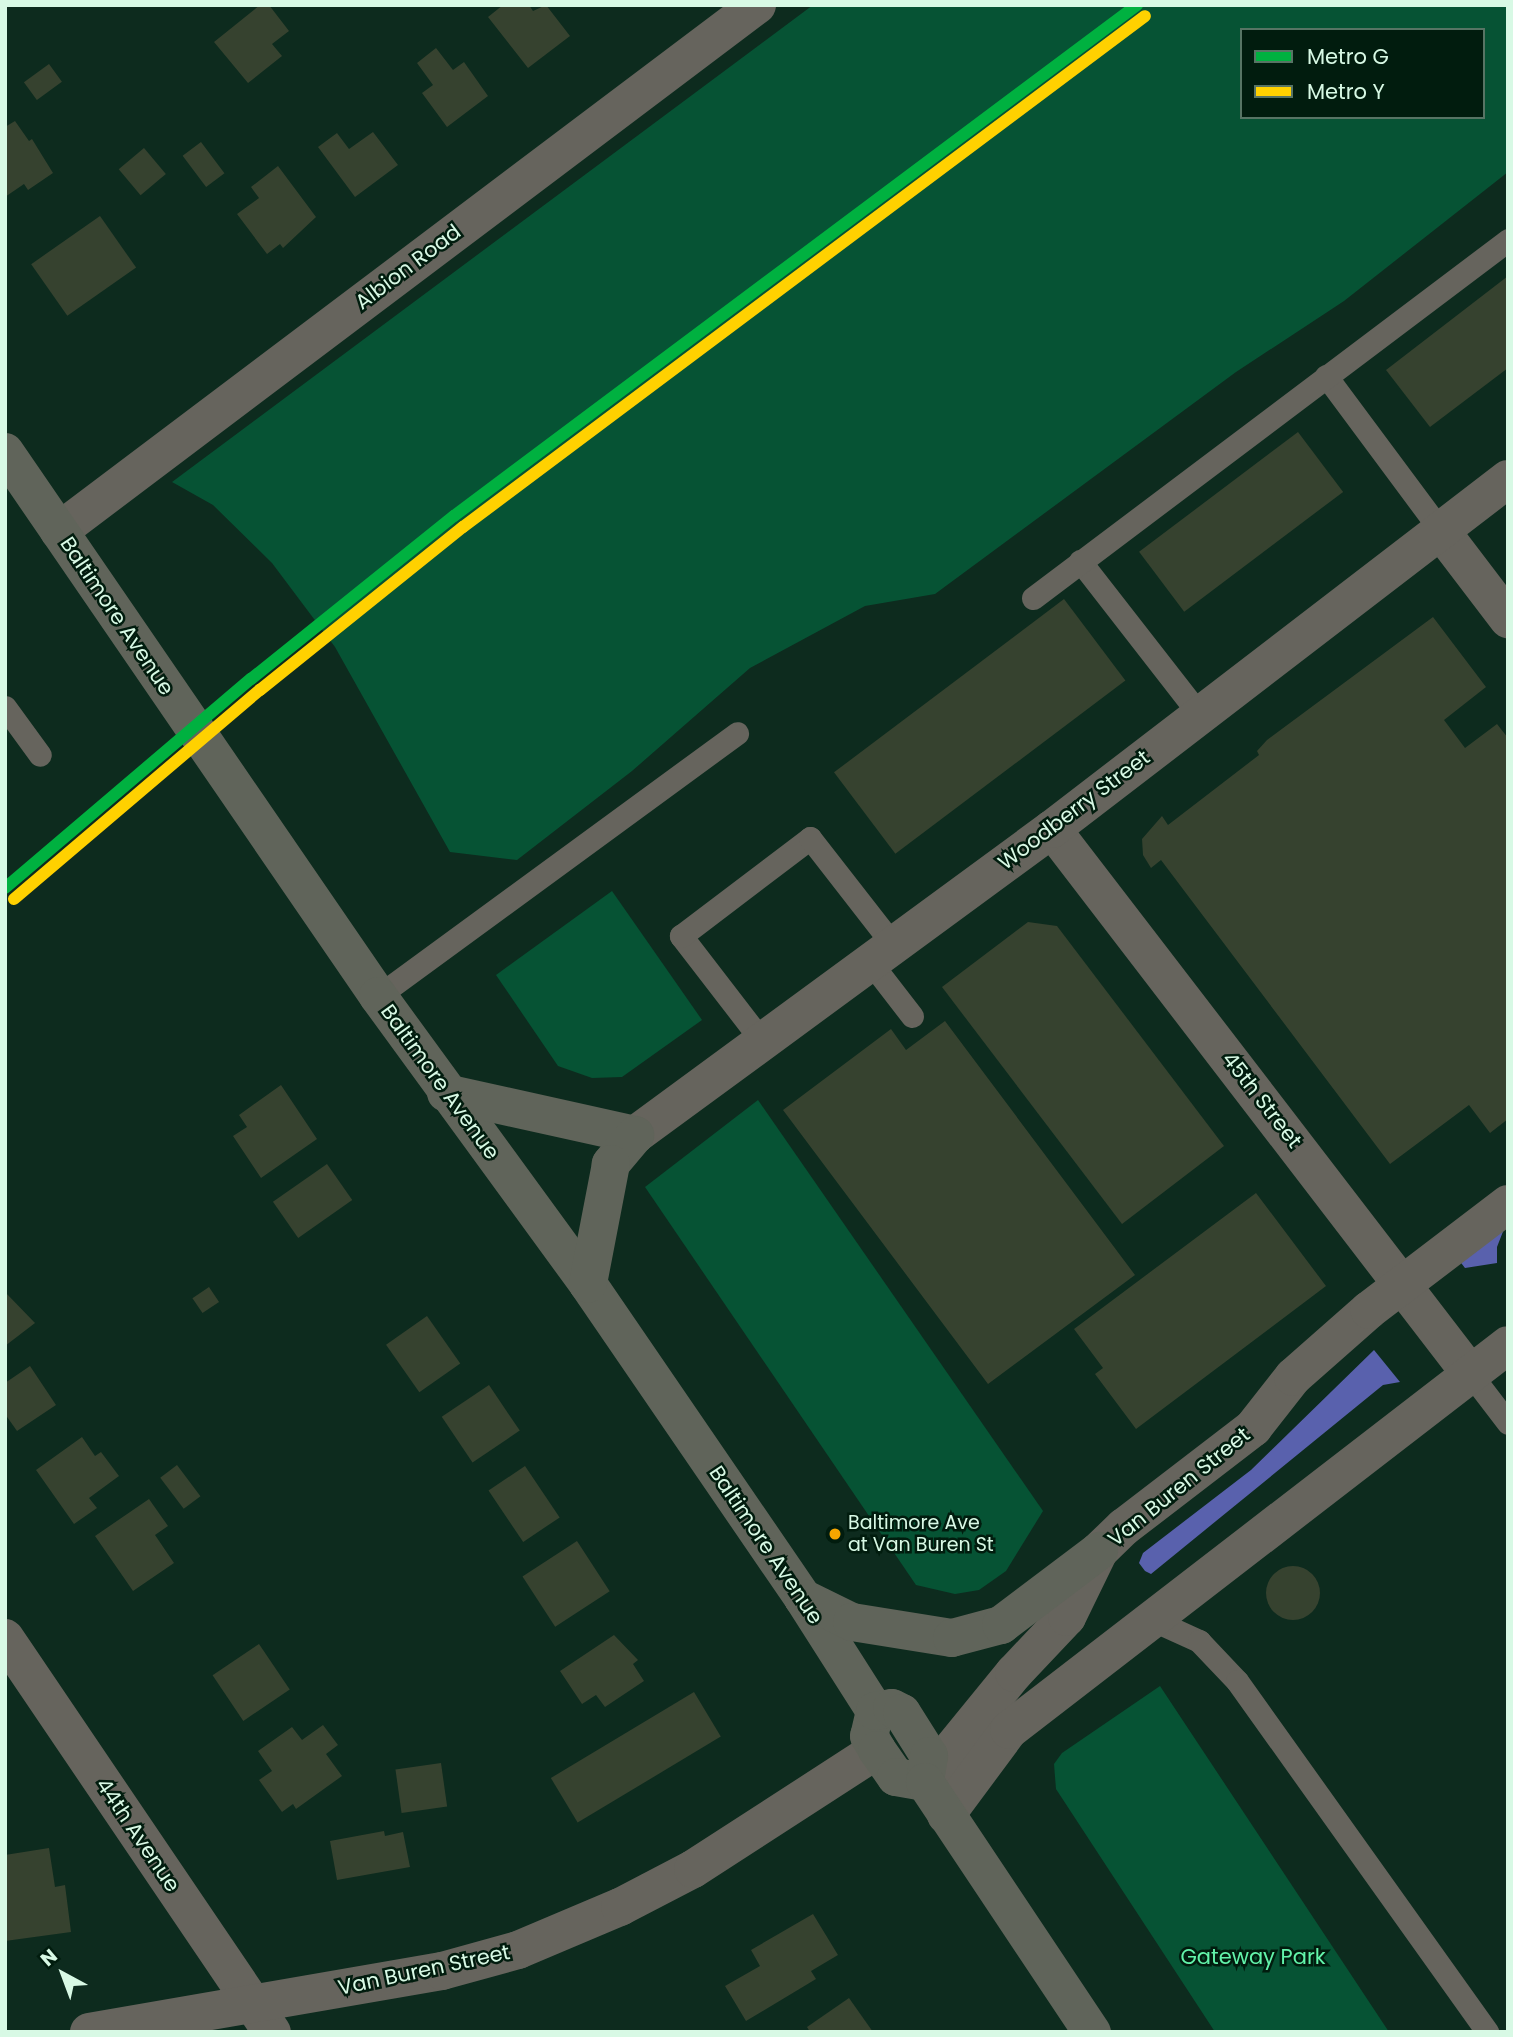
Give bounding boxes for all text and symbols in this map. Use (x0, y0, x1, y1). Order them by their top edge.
legend (1240, 28, 1485, 119)
text: Metro G (1307, 42, 1389, 71)
text: Metro Y (1307, 77, 1385, 106)
street label: Albion Road (350, 219, 466, 315)
street label: Baltimore Avenue (55, 532, 179, 700)
street label: Woodberry Street (993, 745, 1155, 875)
street label: Baltimore Avenue (375, 1000, 505, 1164)
street label: 45th Street (1217, 1047, 1307, 1153)
street label: Van Buren Street (1103, 1422, 1255, 1552)
street label: Baltimore Avenue (704, 1461, 828, 1629)
place label: Baltimore Ave at Van Buren St (848, 1512, 994, 1556)
marker: Baltimore Ave at Van Buren St (828, 1527, 842, 1541)
street label: 44th Avenue (91, 1773, 185, 1897)
north arrow (28, 1939, 98, 2009)
street label: Van Buren Street (336, 1939, 512, 2001)
text: N (35, 1943, 63, 1973)
park label: Gateway Park (1180, 1944, 1326, 1970)

